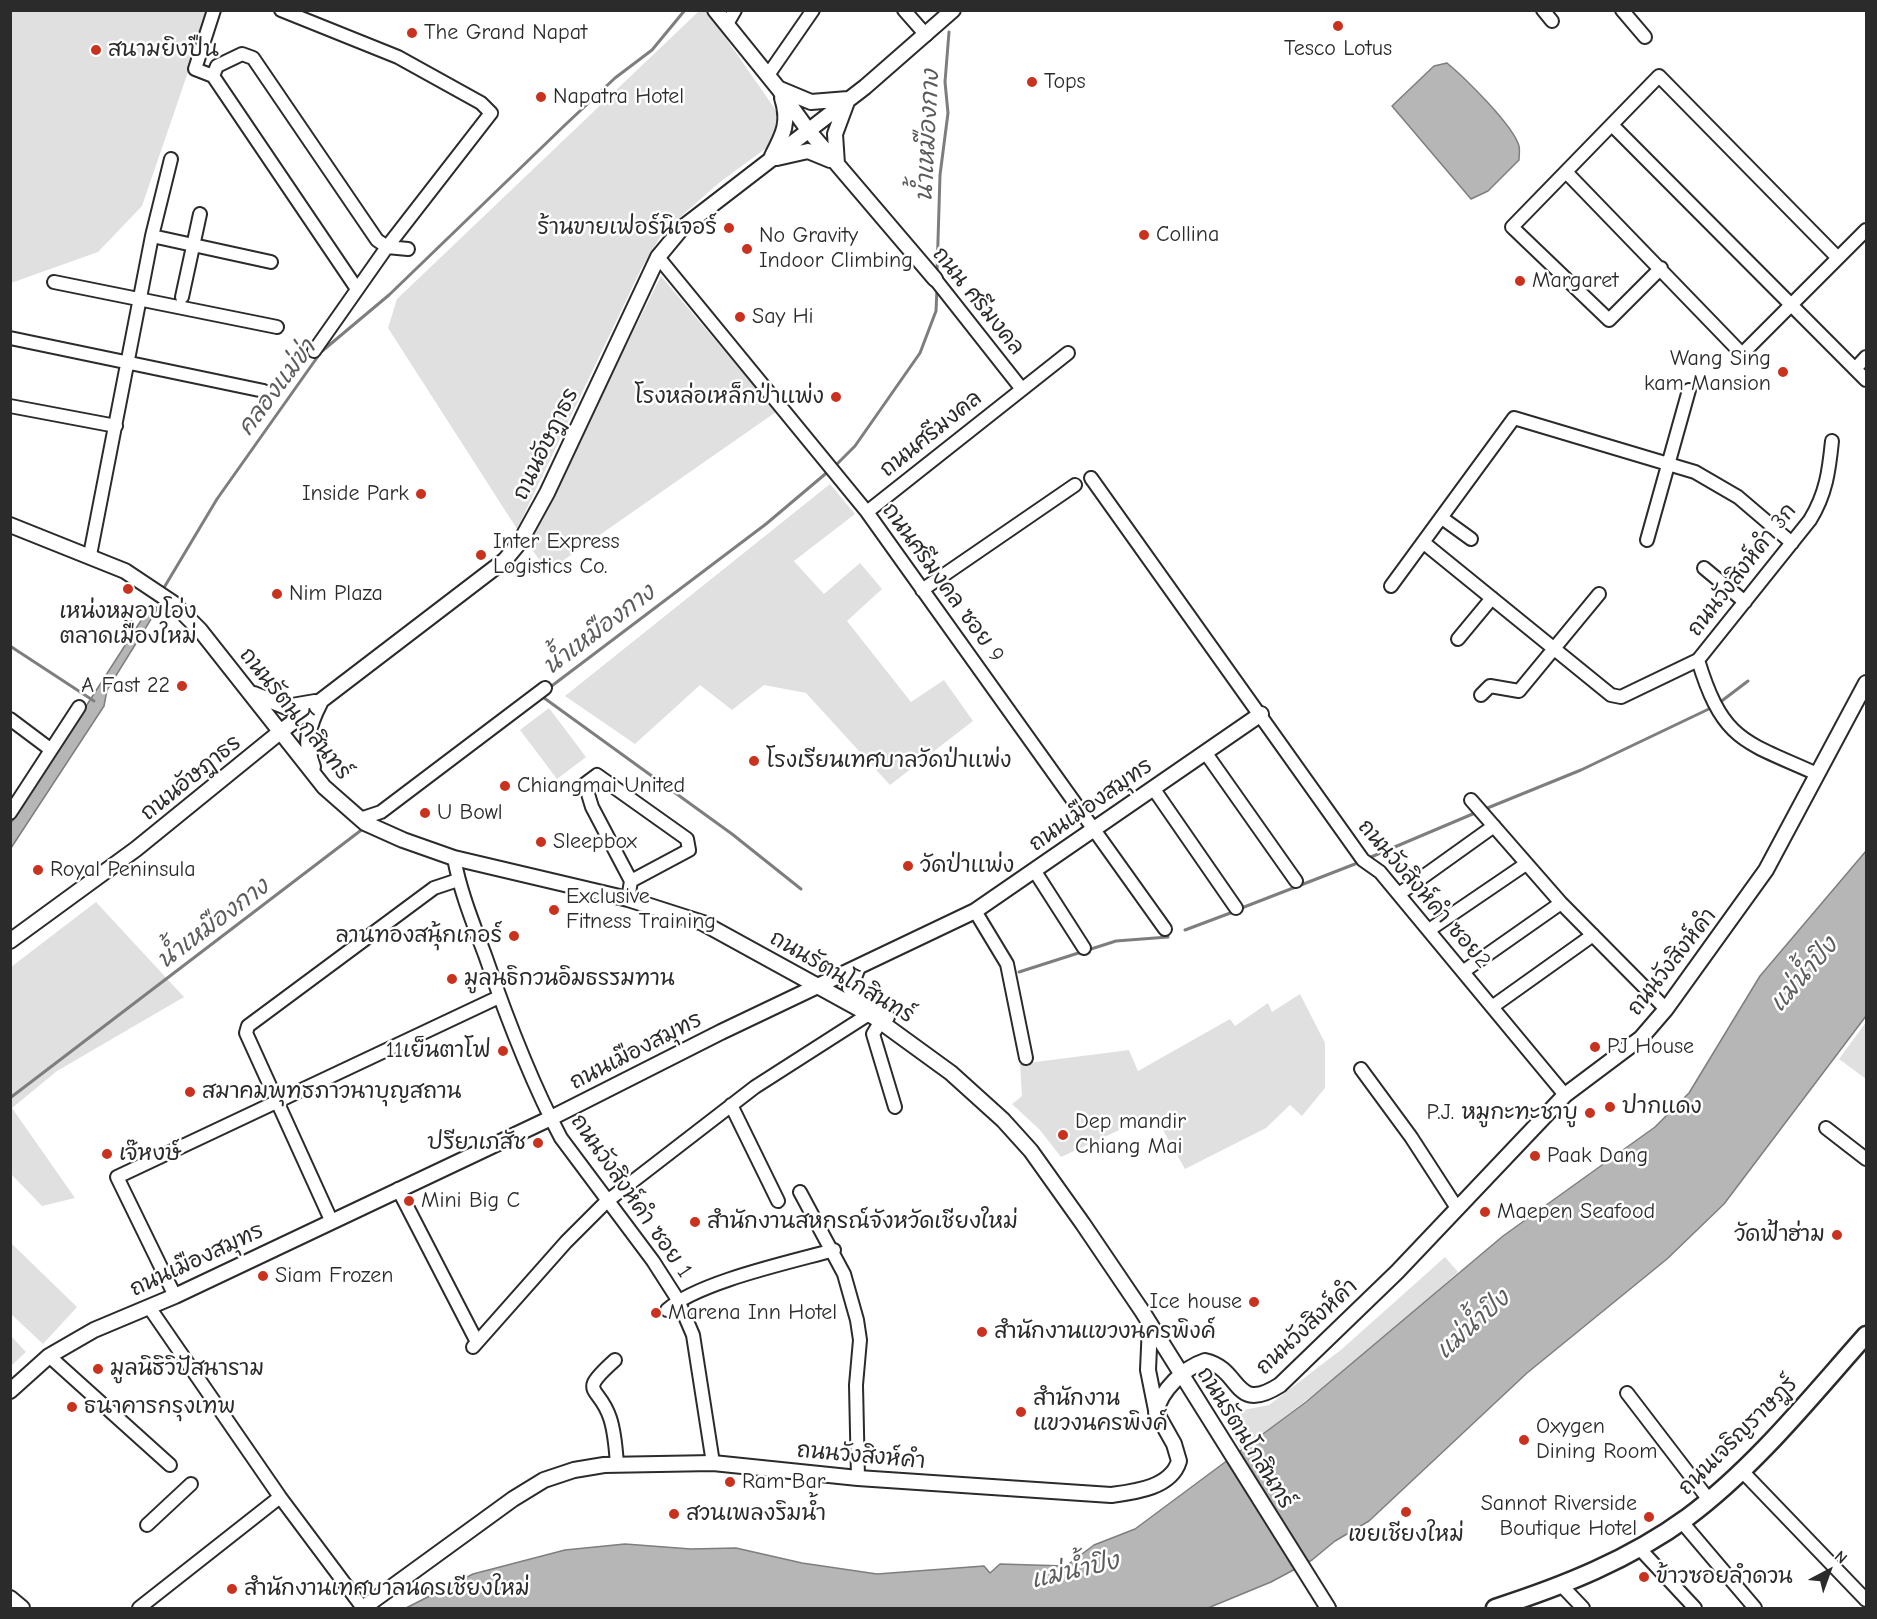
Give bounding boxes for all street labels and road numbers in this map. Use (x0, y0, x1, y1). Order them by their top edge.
street label: ถนน ศรีมงคล (926, 242, 1030, 360)
street label: ถนนอัษฎาธร (508, 384, 584, 504)
street label: ถนนศรีมงคล (875, 385, 987, 483)
street label: ถนนศรีมงคล ซอย 9 (876, 498, 1010, 668)
street label: ถนนวังสิงห์คำ 3ก (1682, 498, 1802, 642)
street label: ถนนรัตนโกสินทร์ (234, 643, 356, 785)
street label: ถนนอัษฎาธร (136, 730, 246, 826)
street label: ถนนเมืองสมุทร (1024, 753, 1158, 857)
street label: ถนนวังสิงห์คำ ซอย2 (1352, 814, 1496, 974)
street label: ถนนวังสิงห์คำ (1622, 903, 1722, 1021)
street label: ถนนรัตนโกสินทร์ (765, 925, 919, 1029)
street label: ถนนเมืองสมุทร (565, 1006, 707, 1096)
street label: ถนนวังสิงห์คำ ซอย 1 (565, 1109, 697, 1283)
street label: ถนนเมืองสมุทร (126, 1217, 268, 1303)
street label: ถนนวังสิงห์คำ (1251, 1273, 1363, 1381)
street label: ถนนรัตนโกสินทร์ (1191, 1362, 1299, 1514)
street label: ถนนเจริญราษฎร์ (1673, 1371, 1803, 1501)
street label: ถนนวังสิงห์คำ (796, 1437, 926, 1475)

